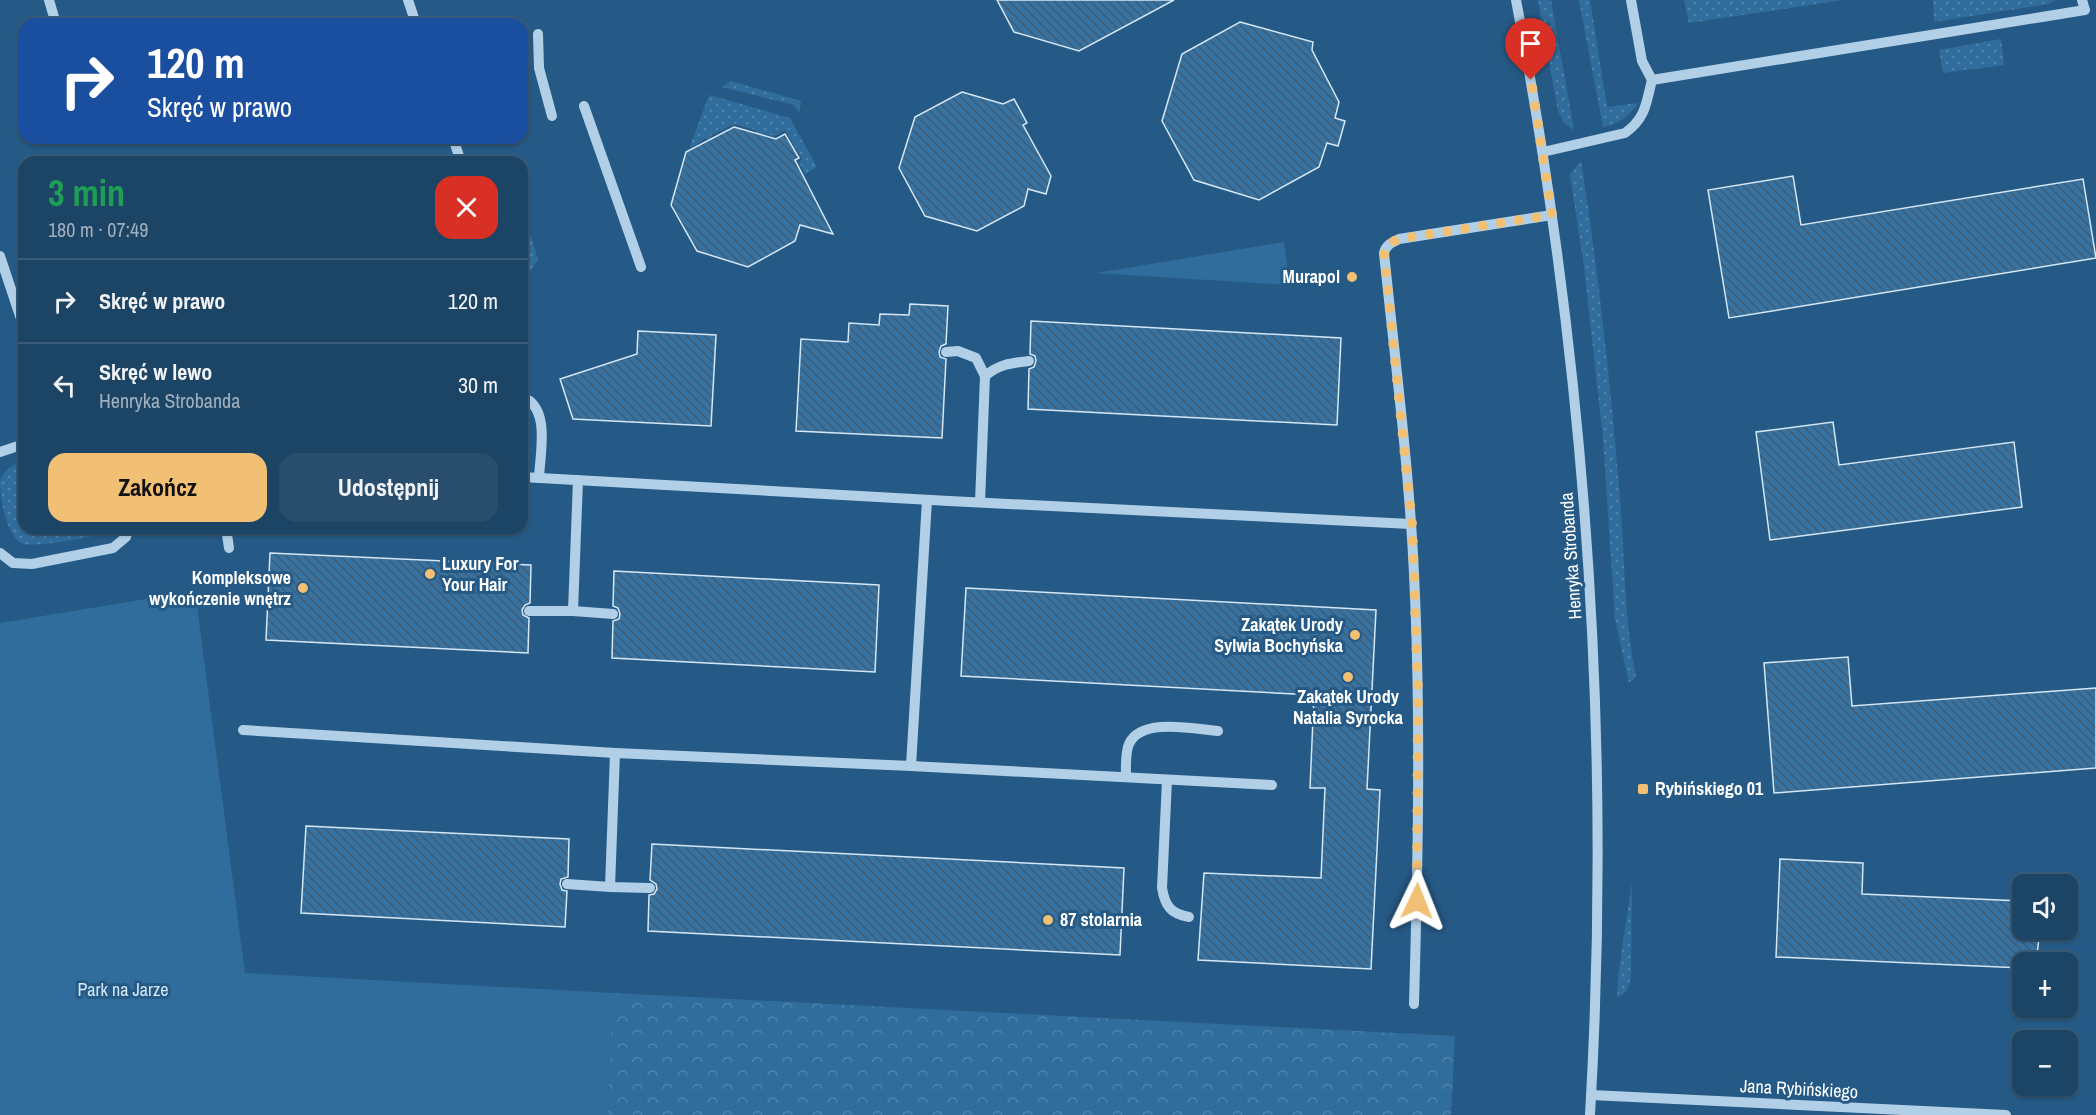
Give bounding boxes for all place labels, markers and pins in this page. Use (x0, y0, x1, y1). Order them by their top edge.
pin (1505, 18, 1556, 80)
place label: Murapol (1283, 264, 1340, 289)
marker: Murapol (1345, 270, 1359, 284)
place label: Luxury For Your Hair (442, 551, 519, 597)
place label: Kompleksowe wykończenie wnętrz (149, 565, 292, 611)
marker: Luxury For Your Hair (423, 567, 437, 581)
marker: Kompleksowe wykończenie wnętrz (296, 581, 310, 595)
place label: Zakątek Urody Sylwia Bochyńska (1214, 612, 1344, 658)
marker: Zakątek Urody Sylwia Bochyńska (1348, 628, 1362, 642)
marker: Zakątek Urody Natalia Syrocka (1341, 670, 1355, 684)
place label: Zakątek Urody Natalia Syrocka (1293, 684, 1404, 730)
place label: Rybińskiego 01 (1655, 776, 1764, 801)
marker: Rybińskiego 01 (1636, 782, 1650, 796)
place label: 87 stolarnia (1060, 907, 1143, 932)
marker: 87 stolarnia (1041, 913, 1055, 927)

